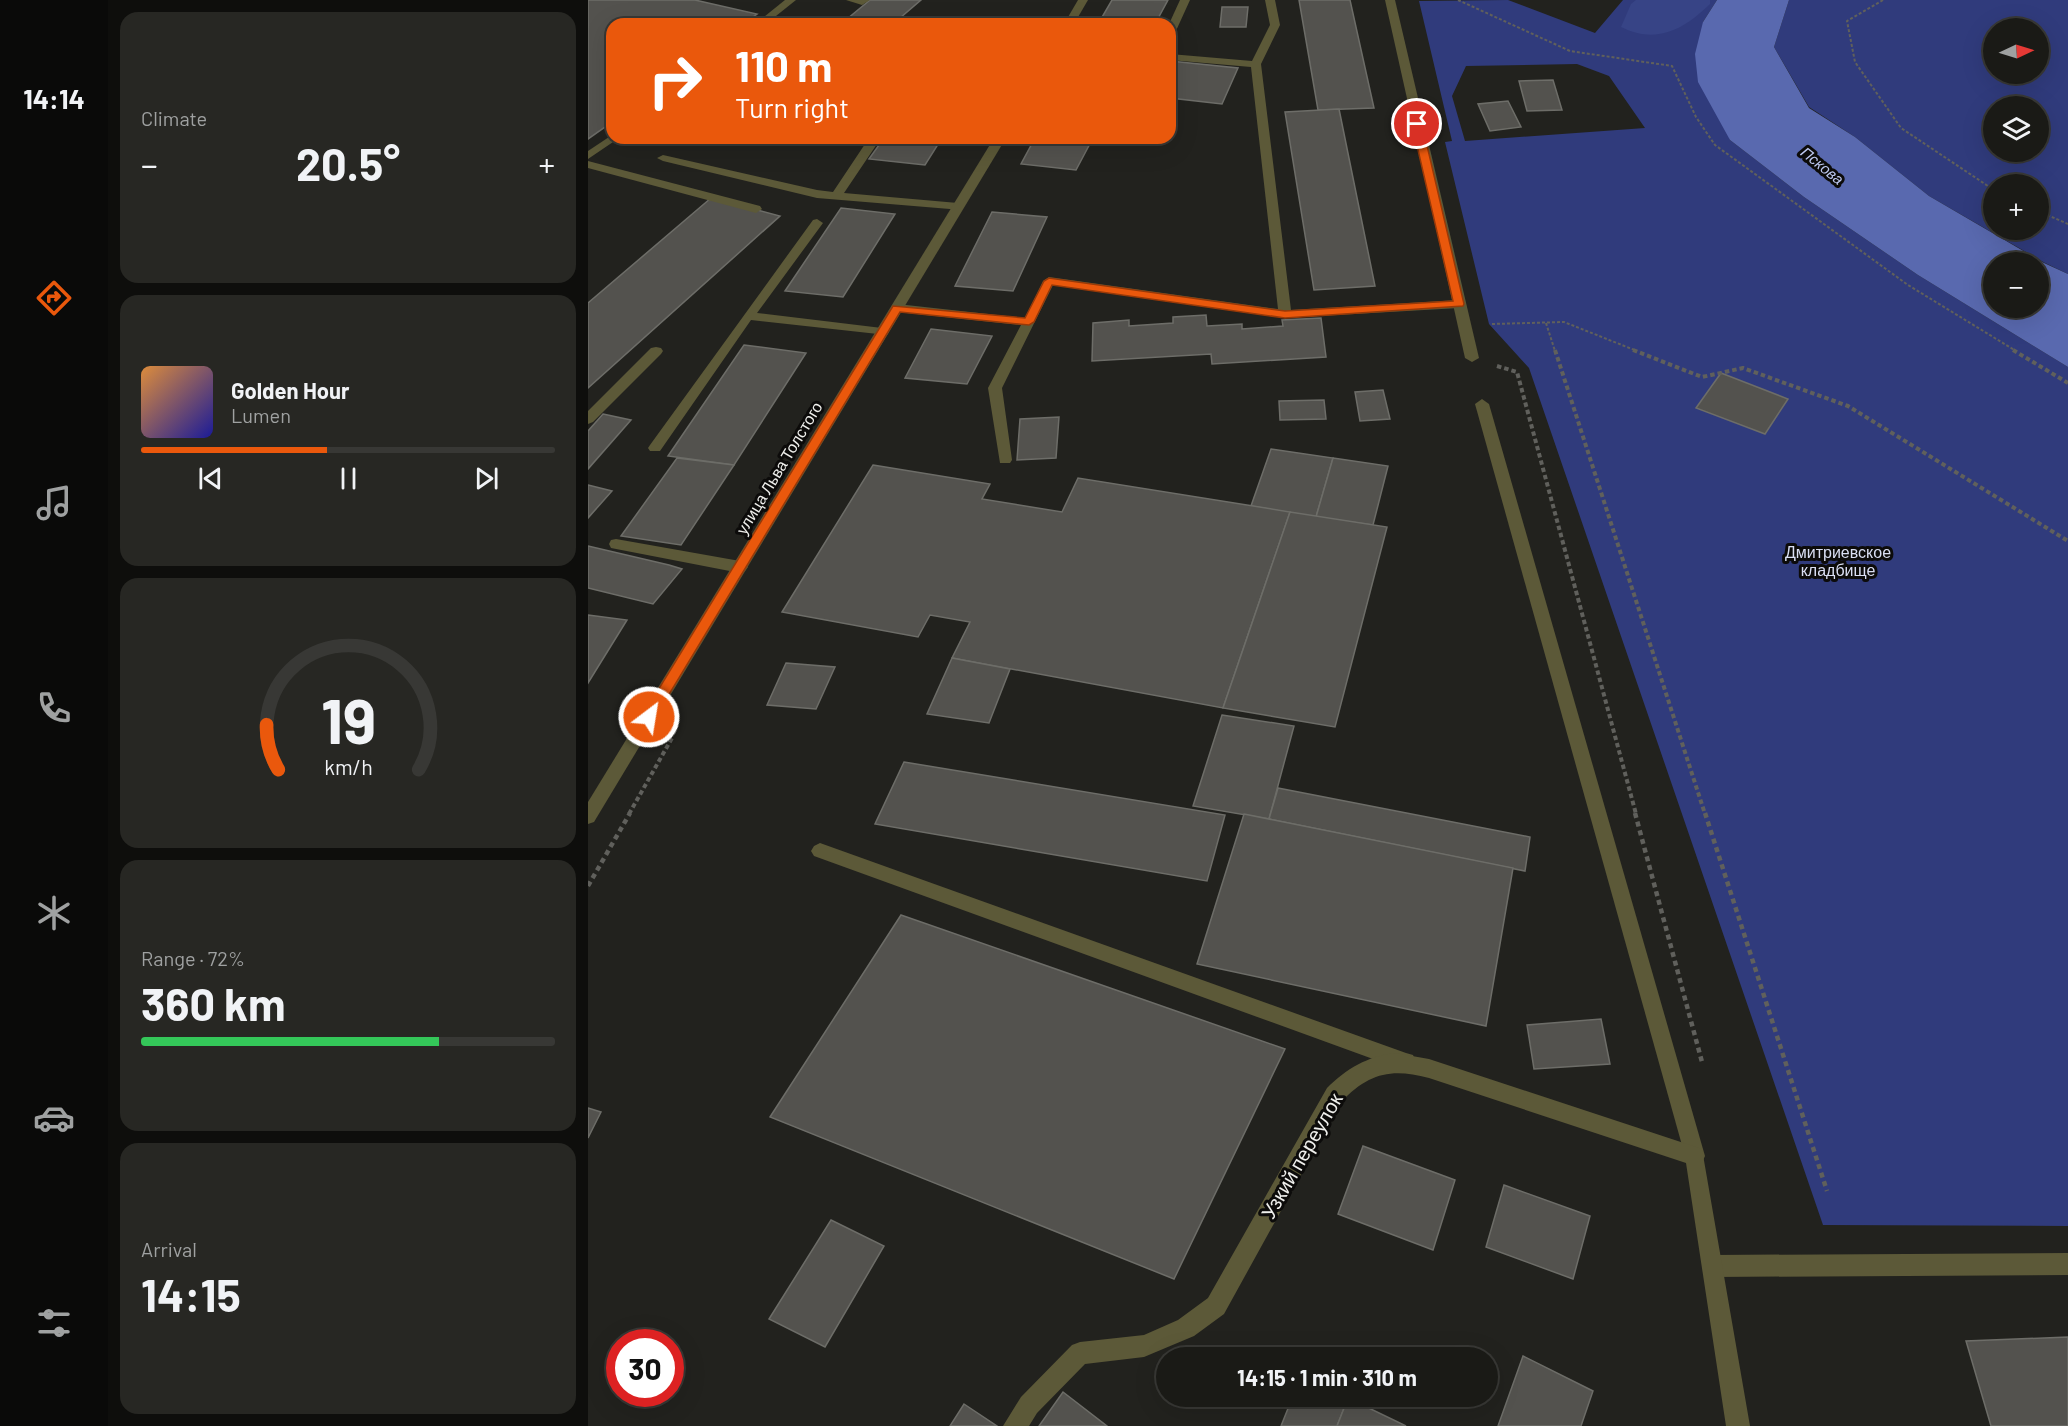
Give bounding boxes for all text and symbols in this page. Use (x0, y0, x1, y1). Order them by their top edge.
north arrow (1983, 18, 2049, 84)
map controls (1983, 18, 2049, 318)
text: 110 m (735, 40, 832, 90)
icon: right (636, 42, 714, 120)
text: 14:14 (23, 82, 85, 114)
text: Turn right (735, 91, 849, 123)
button: layers (1983, 96, 2049, 162)
pin (1391, 98, 1442, 149)
text: Climate (141, 106, 207, 130)
icon: arrive (1400, 107, 1433, 140)
text: 20.5° (296, 136, 400, 190)
water label: Пскова (1798, 143, 1848, 188)
text: − (141, 144, 158, 184)
text: + (539, 144, 555, 184)
button: + (1983, 174, 2049, 240)
button: − (1983, 252, 2049, 318)
icon: directions (33, 277, 75, 319)
text: Golden Hour (231, 377, 349, 403)
street label: улица Льва Толстого (731, 398, 826, 537)
text: Lumen (231, 403, 291, 427)
icon: previous (194, 462, 227, 495)
icon: pause (332, 462, 365, 495)
icon: next (470, 462, 503, 495)
icon: music (33, 482, 75, 524)
park label: Дмитриевское кладбище (1785, 542, 1891, 579)
text: 19 (320, 682, 376, 756)
position arrow (617, 685, 681, 749)
icon: phone (33, 687, 75, 729)
text: km/h (324, 754, 372, 779)
icon: climate (33, 892, 75, 934)
text: Range · 72% (141, 946, 245, 970)
text: 360 km (141, 976, 286, 1030)
street label: Узкий переулок (1255, 1088, 1347, 1223)
icon: car (33, 1097, 75, 1139)
text: Arrival (141, 1237, 197, 1261)
text: 14:15 (141, 1267, 241, 1321)
icon: filters (33, 1302, 75, 1344)
speed limit sign: 30 (606, 1329, 684, 1407)
text: 14:15 · 1 min · 310 m (1237, 1364, 1417, 1390)

